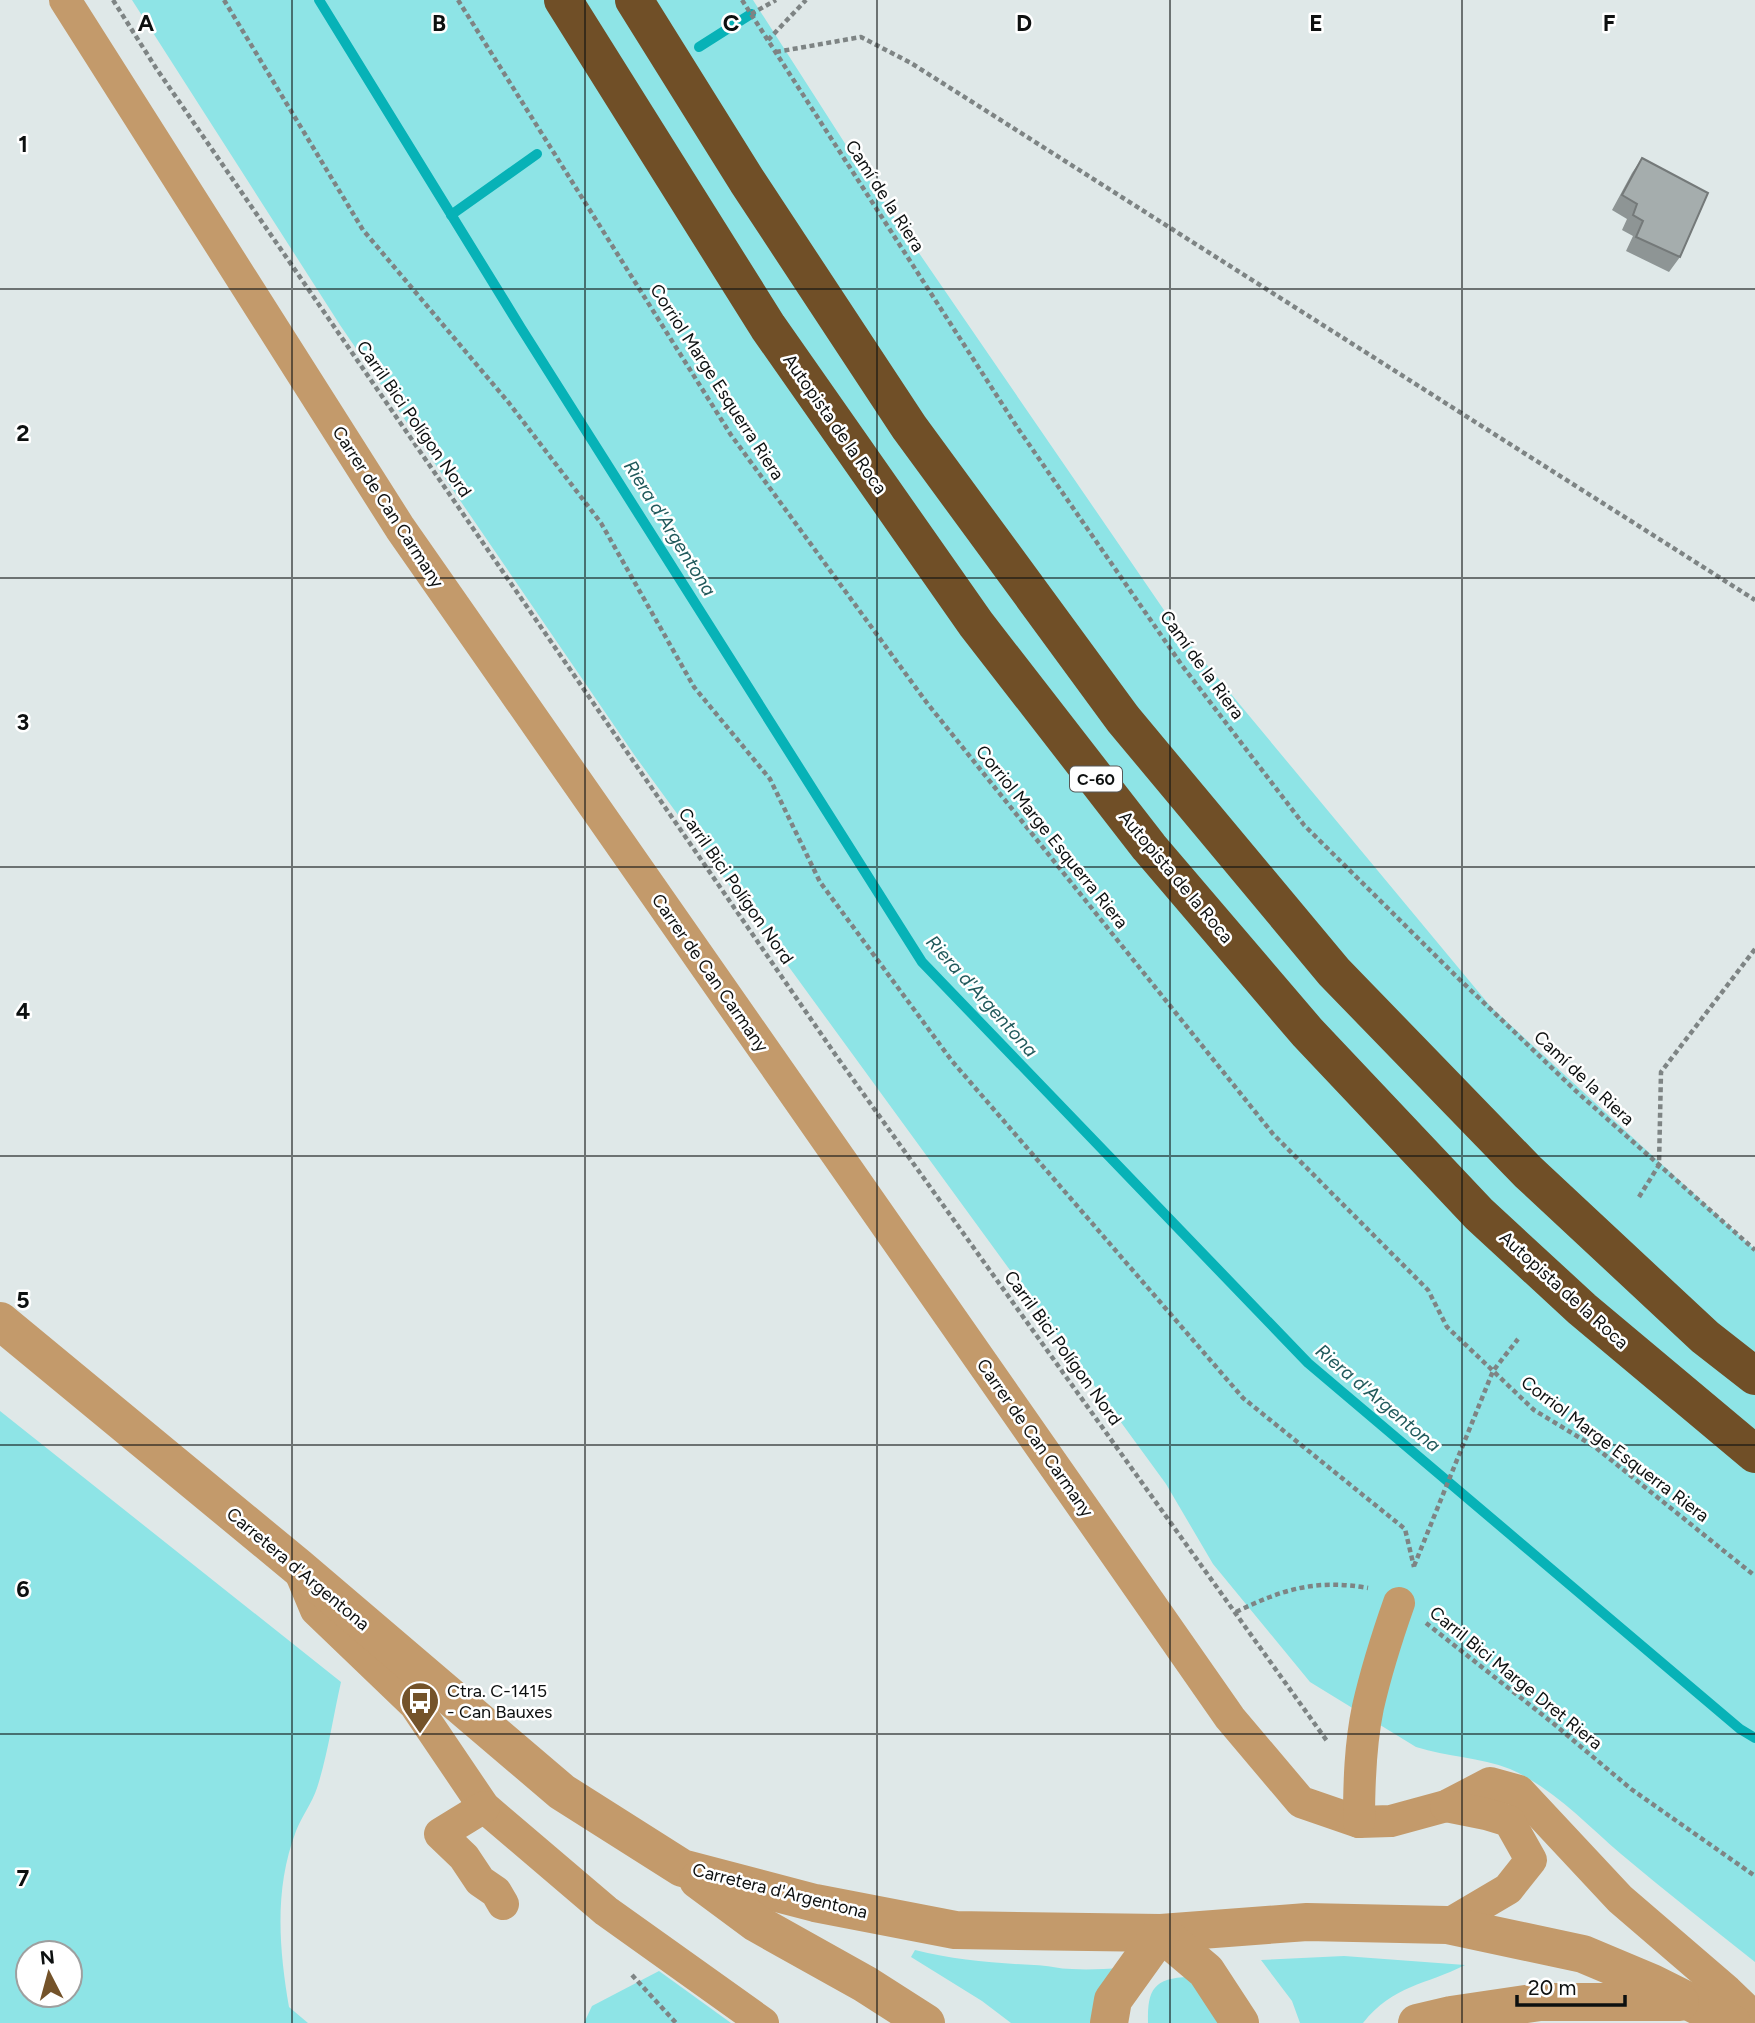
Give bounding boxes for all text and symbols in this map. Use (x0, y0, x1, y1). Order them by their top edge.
text: A (138, 9, 155, 37)
text: B (432, 9, 446, 37)
text: C (723, 9, 740, 37)
text: D (1016, 9, 1032, 37)
text: E (1309, 9, 1323, 37)
text: F (1603, 9, 1616, 37)
text: 1 (18, 130, 28, 158)
street label: Camí de la Riera (841, 136, 929, 256)
street label: Corriol Marge Esquerra Riera (645, 280, 789, 484)
street label: Carril Bici Polígon Nord (352, 337, 476, 501)
street label: Autopista de la Roca (778, 350, 892, 498)
text: 2 (16, 419, 30, 447)
street label: Carrer de Can Carmany (328, 422, 449, 592)
water label: Riera d'Argentona (619, 456, 721, 600)
street label: Camí de la Riera (1155, 606, 1249, 724)
text: 3 (17, 708, 29, 736)
street label: Corriol Marge Esquerra Riera (971, 741, 1133, 933)
road number: C-60 (1070, 766, 1122, 792)
street label: Carril Bici Polígon Nord (674, 804, 798, 968)
street label: Autopista de la Roca (1114, 806, 1238, 948)
street label: Carrer de Can Carmany (647, 890, 773, 1057)
water label: Riera d'Argentona (921, 930, 1043, 1062)
text: 4 (16, 997, 30, 1025)
street label: Camí de la Riera (1529, 1026, 1639, 1130)
street label: Autopista de la Roca (1495, 1226, 1633, 1354)
street label: Carril Bici Polígon Nord (1000, 1266, 1126, 1430)
text: 5 (16, 1286, 30, 1314)
water label: Riera d'Argentona (1311, 1339, 1445, 1457)
street label: Carrer de Can Carmany (972, 1355, 1098, 1522)
street label: Corriol Marge Esquerra Riera (1517, 1371, 1713, 1527)
street label: Carretera d'Argentona (222, 1503, 374, 1635)
text: 6 (16, 1575, 30, 1603)
street label: Carril Bici Marge Dret Riera (1425, 1602, 1607, 1754)
bus stop icon: Ctra. C-1415 - Can Bauxes (399, 1680, 441, 1735)
place label: Ctra. C-1415 - Can Bauxes (447, 1680, 553, 1723)
street label: Carretera d'Argentona (690, 1859, 870, 1923)
text: 7 (17, 1864, 30, 1892)
north arrow (14, 1939, 84, 2009)
text: N (39, 1945, 56, 1970)
scale bar (1517, 1964, 1626, 2008)
text: 20 m (1528, 1975, 1576, 2000)

